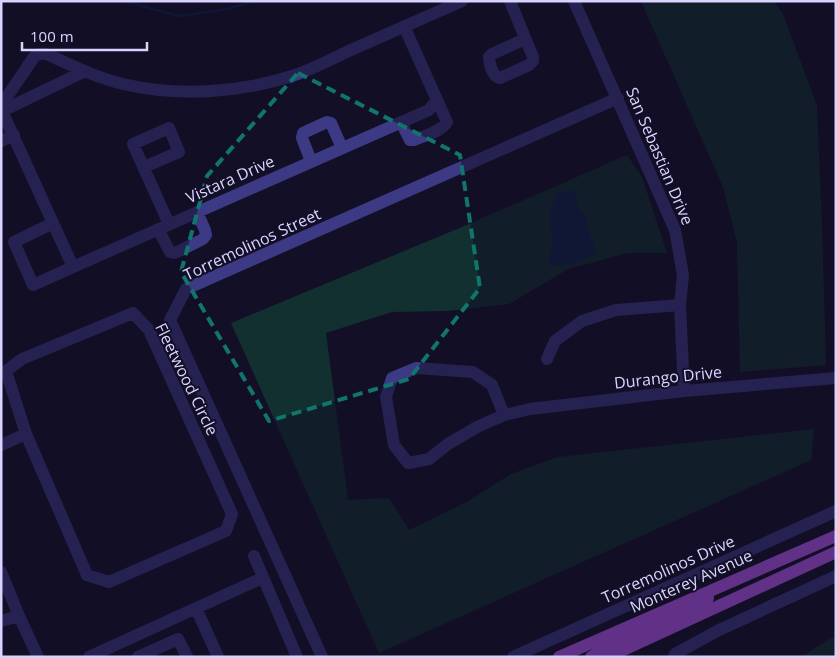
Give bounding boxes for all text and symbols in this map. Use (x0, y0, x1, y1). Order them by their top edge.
scale bar (22, 20, 148, 52)
text: 100 m (30, 26, 74, 46)
street label: San Sebastian Drive (621, 84, 699, 228)
street label: Vistara Drive (182, 150, 278, 208)
street label: Torremolinos Street (180, 202, 324, 285)
street label: Fleetwood Circle (150, 319, 224, 439)
street label: Durango Drive (613, 360, 723, 394)
street label: Torremolinos Drive (598, 530, 738, 608)
street label: Monterey Avenue (626, 544, 756, 618)

